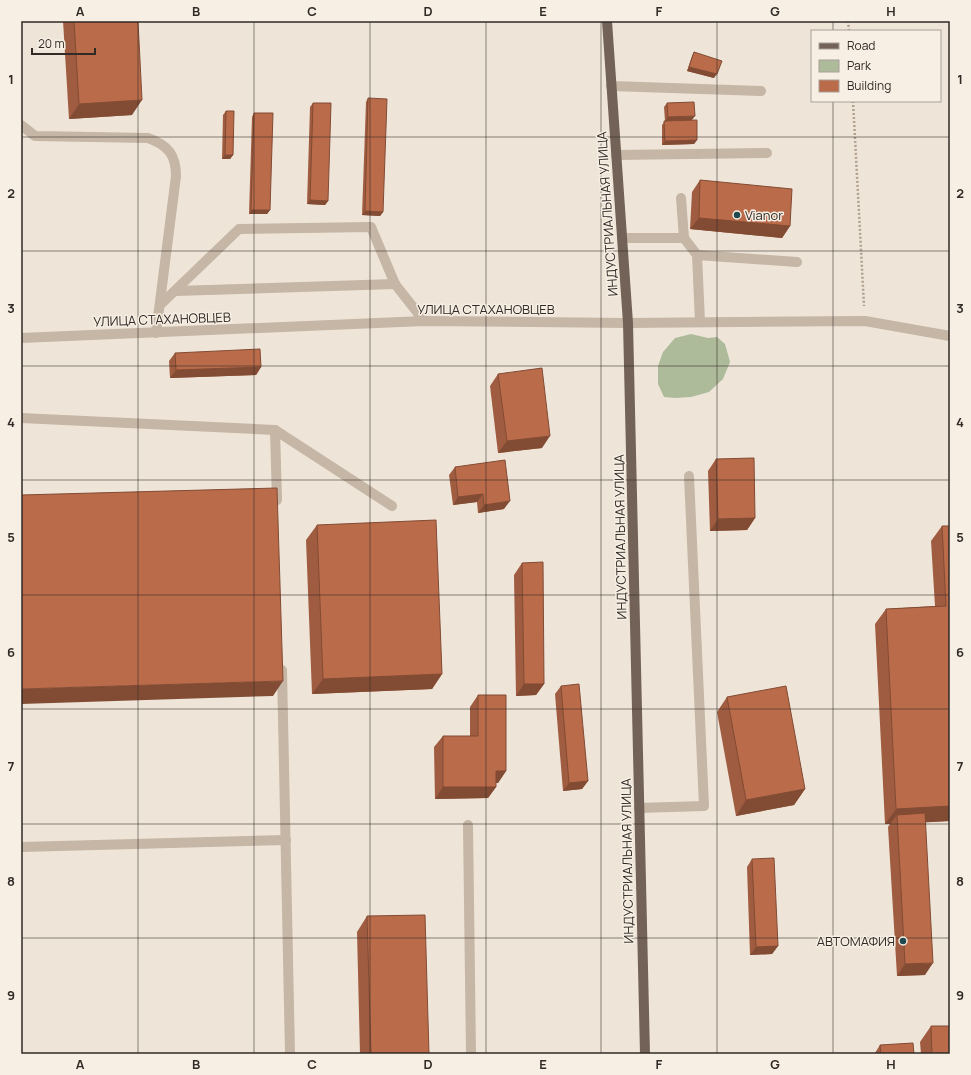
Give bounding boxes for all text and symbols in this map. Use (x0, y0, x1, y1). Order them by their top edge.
text: A (76, 2, 85, 20)
text: B (192, 2, 200, 20)
text: C (307, 2, 317, 20)
text: D (423, 2, 433, 20)
text: E (539, 2, 547, 20)
text: F (656, 2, 663, 20)
text: G (770, 2, 780, 20)
text: H (886, 2, 896, 20)
scale bar (32, 30, 95, 56)
legend (811, 30, 941, 102)
text: 20 m (38, 35, 65, 52)
text: Road (847, 37, 875, 54)
text: Park (847, 57, 872, 74)
text: 1 (8, 70, 14, 88)
text: 1 (957, 70, 963, 88)
text: Building (847, 77, 891, 94)
street label: ИНДУСТРИАЛЬНАЯ УЛИЦА (592, 131, 622, 297)
text: 2 (7, 184, 15, 202)
text: 2 (956, 184, 964, 202)
place label: Vianor (745, 206, 783, 224)
marker: Vianor (732, 210, 742, 220)
text: 3 (7, 299, 15, 317)
text: 3 (956, 299, 964, 317)
street label: УЛИЦА СТАХАНОВЦЕВ (417, 300, 555, 318)
street label: УЛИЦА СТАХАНОВЦЕВ (93, 308, 231, 330)
text: 4 (7, 413, 15, 431)
text: 4 (956, 413, 964, 431)
street label: ИНДУСТРИАЛЬНАЯ УЛИЦА (610, 454, 630, 620)
text: 5 (7, 528, 15, 546)
text: 5 (956, 528, 964, 546)
text: 6 (7, 643, 15, 661)
text: 6 (956, 643, 964, 661)
text: 7 (8, 757, 15, 775)
text: 7 (957, 757, 964, 775)
street label: ИНДУСТРИАЛЬНАЯ УЛИЦА (617, 778, 637, 944)
text: 8 (7, 872, 15, 890)
text: 8 (956, 872, 964, 890)
place label: АВТОМАФИЯ (817, 932, 895, 950)
marker: АВТОМАФИЯ (898, 936, 908, 946)
text: 9 (7, 986, 15, 1004)
text: 9 (956, 986, 964, 1004)
text: A (76, 1055, 85, 1073)
text: B (192, 1055, 200, 1073)
text: C (307, 1055, 317, 1073)
text: D (423, 1055, 433, 1073)
text: E (539, 1055, 547, 1073)
text: F (656, 1055, 663, 1073)
text: G (770, 1055, 780, 1073)
text: H (886, 1055, 896, 1073)

